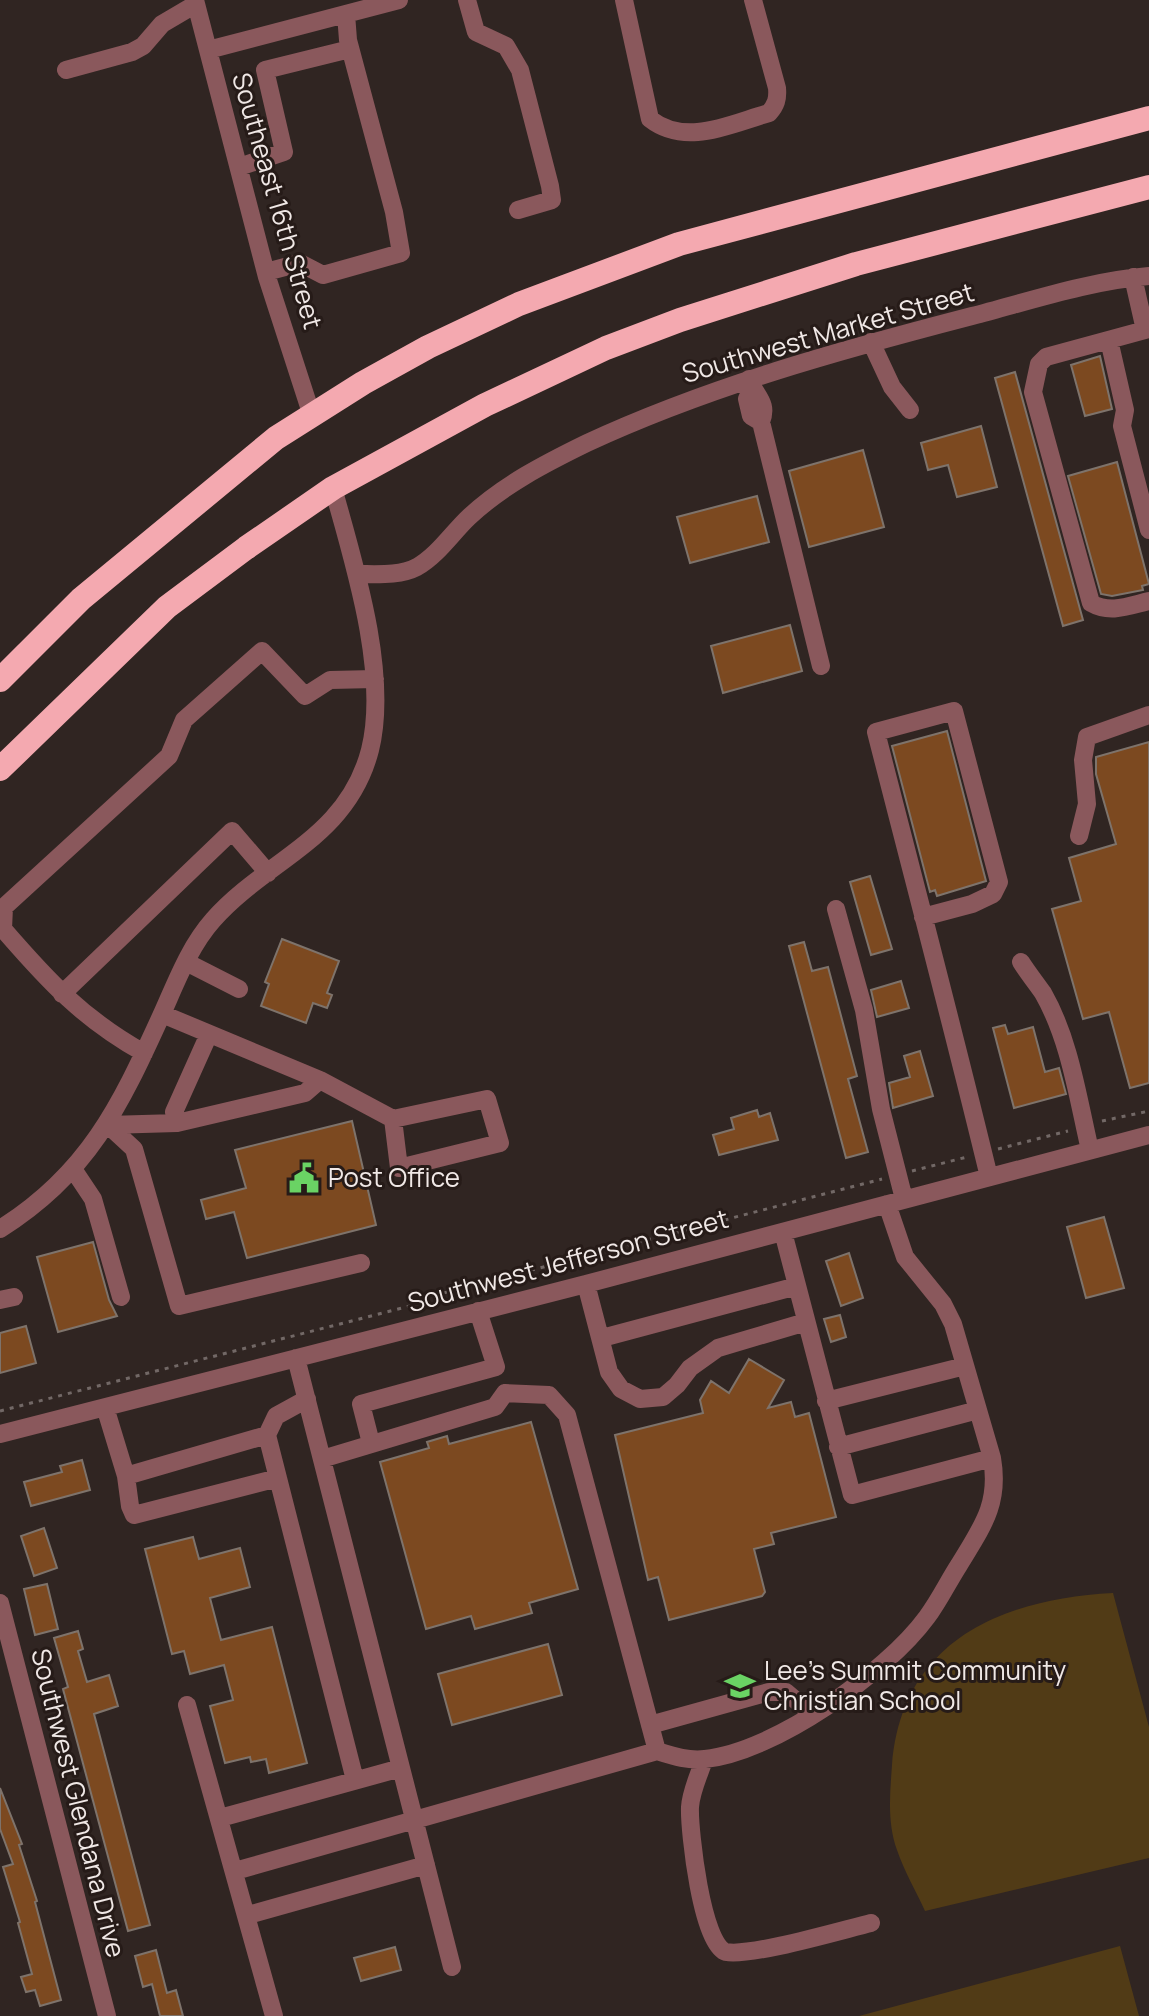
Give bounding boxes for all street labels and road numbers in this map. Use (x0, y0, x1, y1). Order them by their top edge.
street label: Southeast 16th Street (224, 68, 332, 333)
street label: Southwest Market Street (678, 273, 978, 391)
street label: Southwest Jefferson Street (403, 1200, 732, 1320)
street label: Southwest Glendana Drive (23, 1645, 135, 1961)

